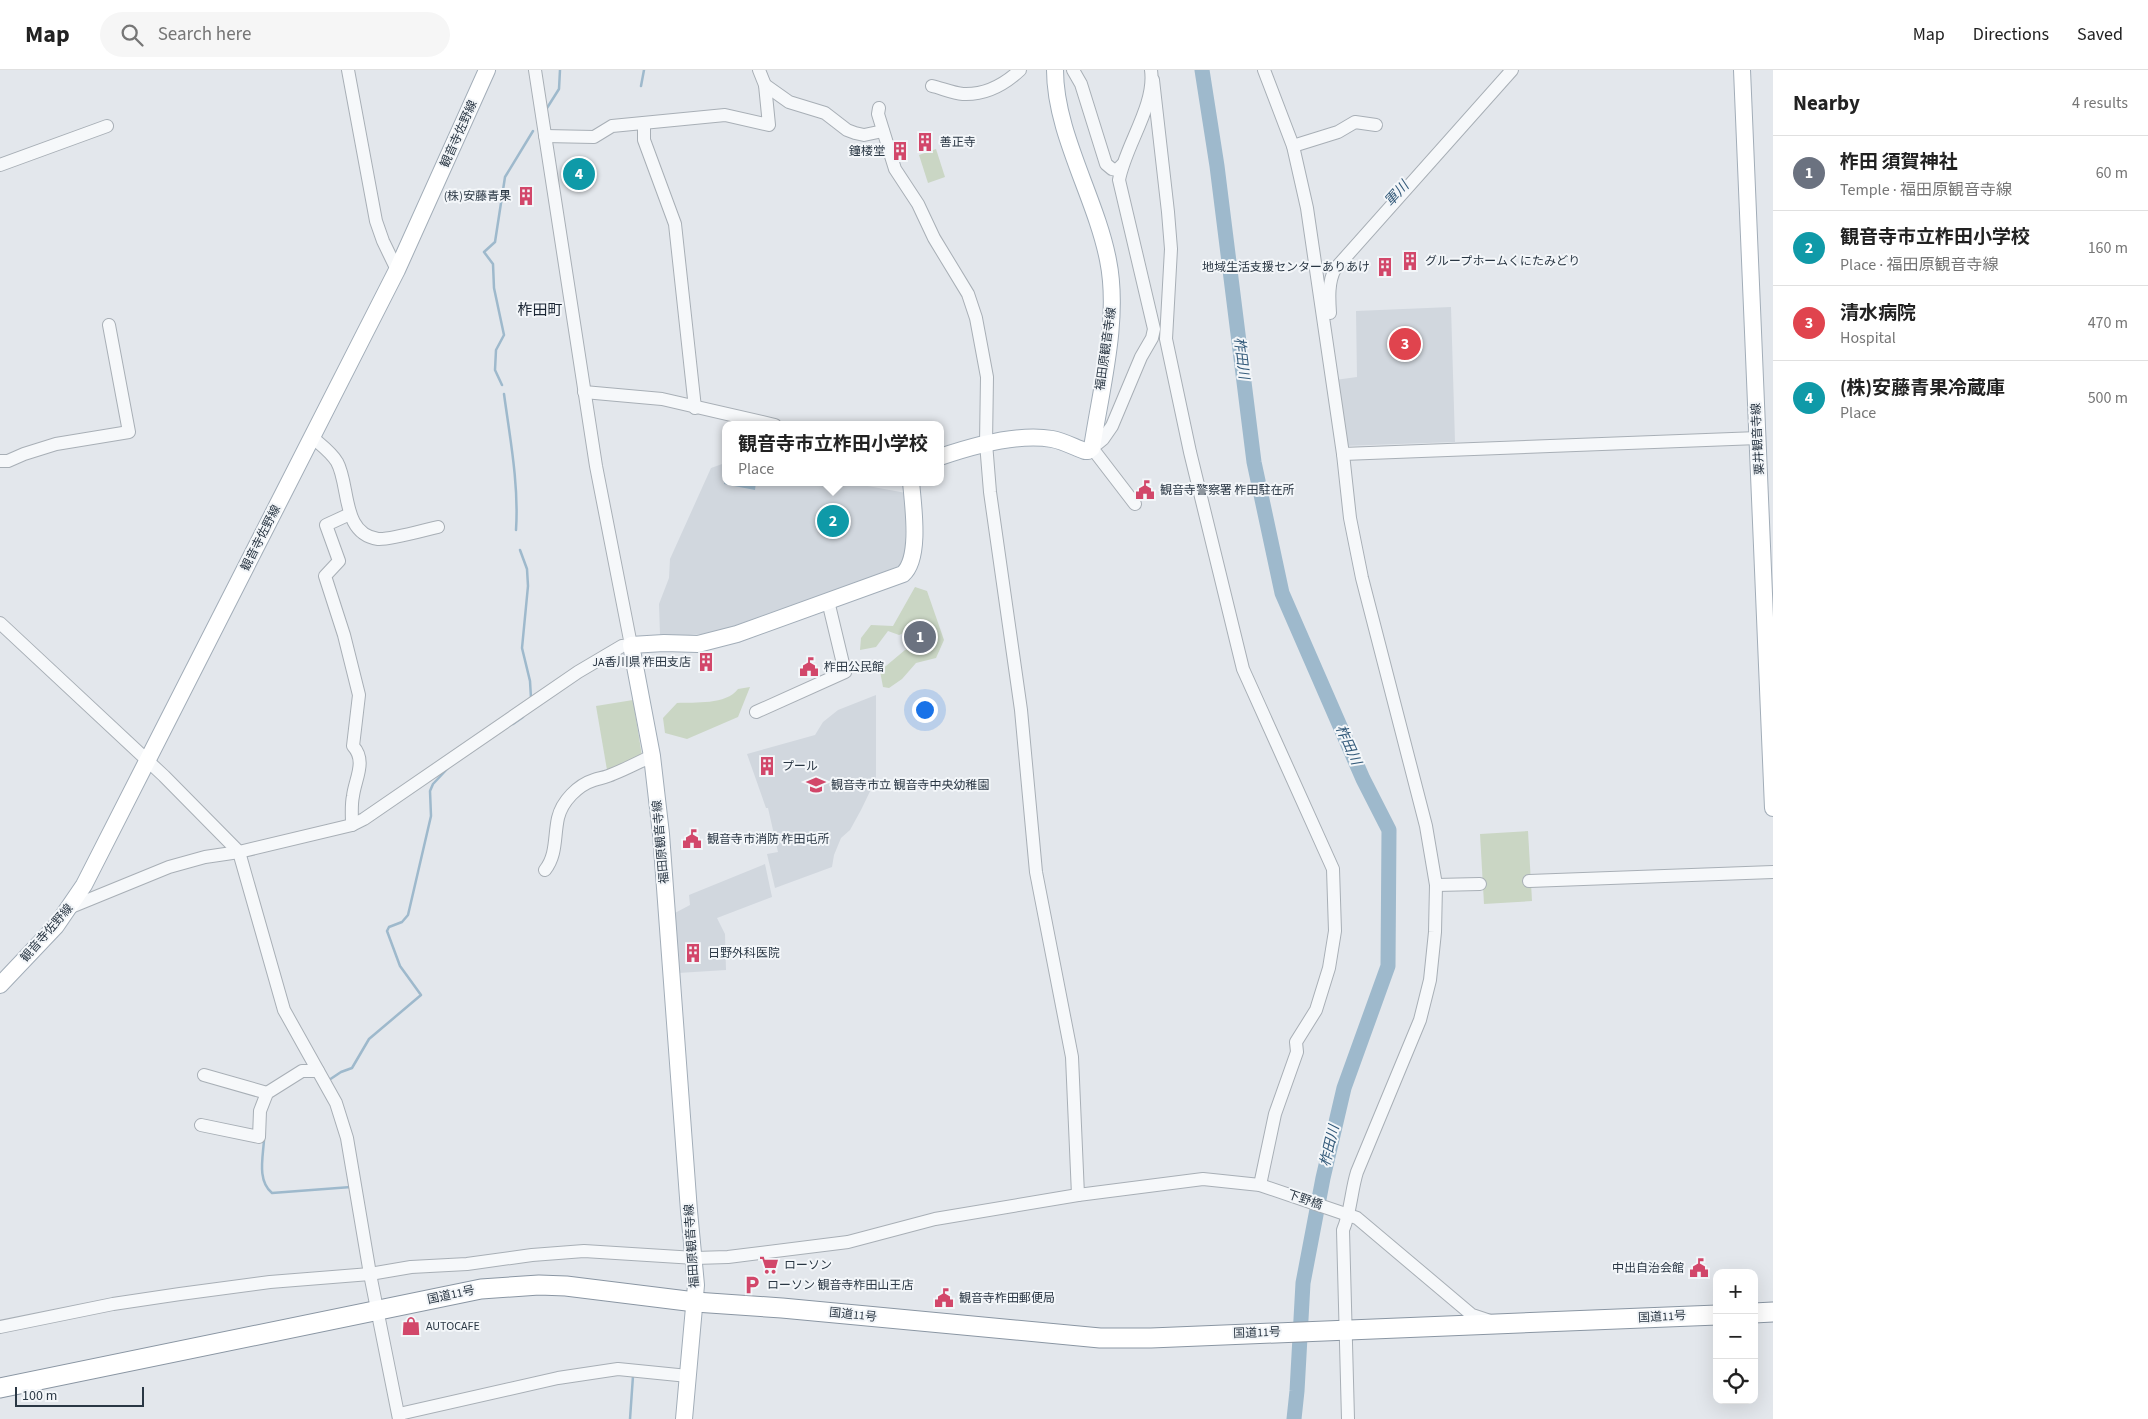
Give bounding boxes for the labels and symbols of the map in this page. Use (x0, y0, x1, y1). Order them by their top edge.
street label: 観音寺佐野線 (437, 98, 481, 170)
building icon: 善正寺 (914, 131, 936, 153)
place label: 善正寺 (940, 134, 976, 151)
building icon: 鐘楼堂 (889, 140, 911, 162)
place label: 鐘楼堂 (849, 143, 885, 160)
pin: 4 (563, 155, 595, 193)
water label: 軍川 (1380, 175, 1415, 211)
building icon: (株)安藤青果 (515, 185, 537, 207)
place label: (株)安藤青果 (444, 188, 511, 205)
building icon: グループホームくにたみどり (1399, 250, 1421, 272)
place label: グループホームくにたみどり (1425, 253, 1580, 270)
building icon: 地域生活支援センターありあけ (1374, 256, 1396, 278)
place label: 地域生活支援センターありあけ (1202, 259, 1370, 276)
district label: 柞田町 (517, 300, 563, 321)
street label: 福田原観音寺線 (1092, 306, 1120, 392)
pin: 3 (1389, 325, 1421, 363)
water label: 柞田川 (1229, 336, 1254, 382)
street label: 粟井観音寺線 (1748, 403, 1768, 475)
public building icon: 観音寺警察署 柞田駐在所 (1134, 479, 1156, 501)
place label: 観音寺警察署 柞田駐在所 (1160, 482, 1294, 499)
street label: 観音寺佐野線 (237, 502, 285, 574)
pin: 2 (817, 502, 849, 540)
pin: 1 (904, 618, 936, 656)
building icon: JA香川県 柞田支店 (695, 651, 717, 673)
place label: JA香川県 柞田支店 (592, 654, 691, 671)
public building icon: 柞田公民館 (798, 656, 820, 678)
place label: 柞田公民館 (824, 659, 884, 676)
your location (912, 697, 938, 723)
water label: 柞田川 (1330, 722, 1366, 770)
building icon: プール (756, 755, 778, 777)
place label: プール (782, 758, 818, 775)
school or university icon: 観音寺市立 観音寺中央幼稚園 (805, 774, 827, 796)
place label: 観音寺市立 観音寺中央幼稚園 (831, 777, 989, 794)
street label: 福田原観音寺線 (649, 799, 673, 885)
public building icon: 観音寺市消防 柞田屯所 (681, 828, 703, 850)
place label: 観音寺市消防 柞田屯所 (707, 831, 829, 848)
street label: 観音寺佐野線 (17, 900, 77, 966)
building icon: 日野外科医院 (682, 942, 704, 964)
place label: 日野外科医院 (708, 945, 780, 962)
water label: 柞田川 (1316, 1121, 1345, 1169)
street label: 下野橋 (1285, 1186, 1325, 1214)
street label: 福田原観音寺線 (681, 1204, 703, 1288)
supermarket icon: ローソン (758, 1254, 780, 1276)
place label: ローソン (784, 1257, 832, 1274)
public building icon: 中出自治会館 (1688, 1257, 1710, 1279)
place label: 中出自治会館 (1612, 1260, 1684, 1277)
parking icon: ローソン 観音寺柞田山王店 (741, 1274, 763, 1296)
place label: ローソン 観音寺柞田山王店 (767, 1277, 913, 1294)
street label: 国道11号 (426, 1282, 476, 1308)
public building icon: 観音寺柞田郵便局 (933, 1287, 955, 1309)
place label: 観音寺柞田郵便局 (959, 1290, 1055, 1307)
street label: 国道11号 (828, 1304, 878, 1326)
street label: 国道11号 (1638, 1307, 1686, 1327)
shop icon: AUTOCAFE (400, 1315, 422, 1337)
place label: AUTOCAFE (426, 1318, 480, 1335)
street label: 国道11号 (1233, 1324, 1281, 1342)
scale bar (15, 1384, 144, 1407)

